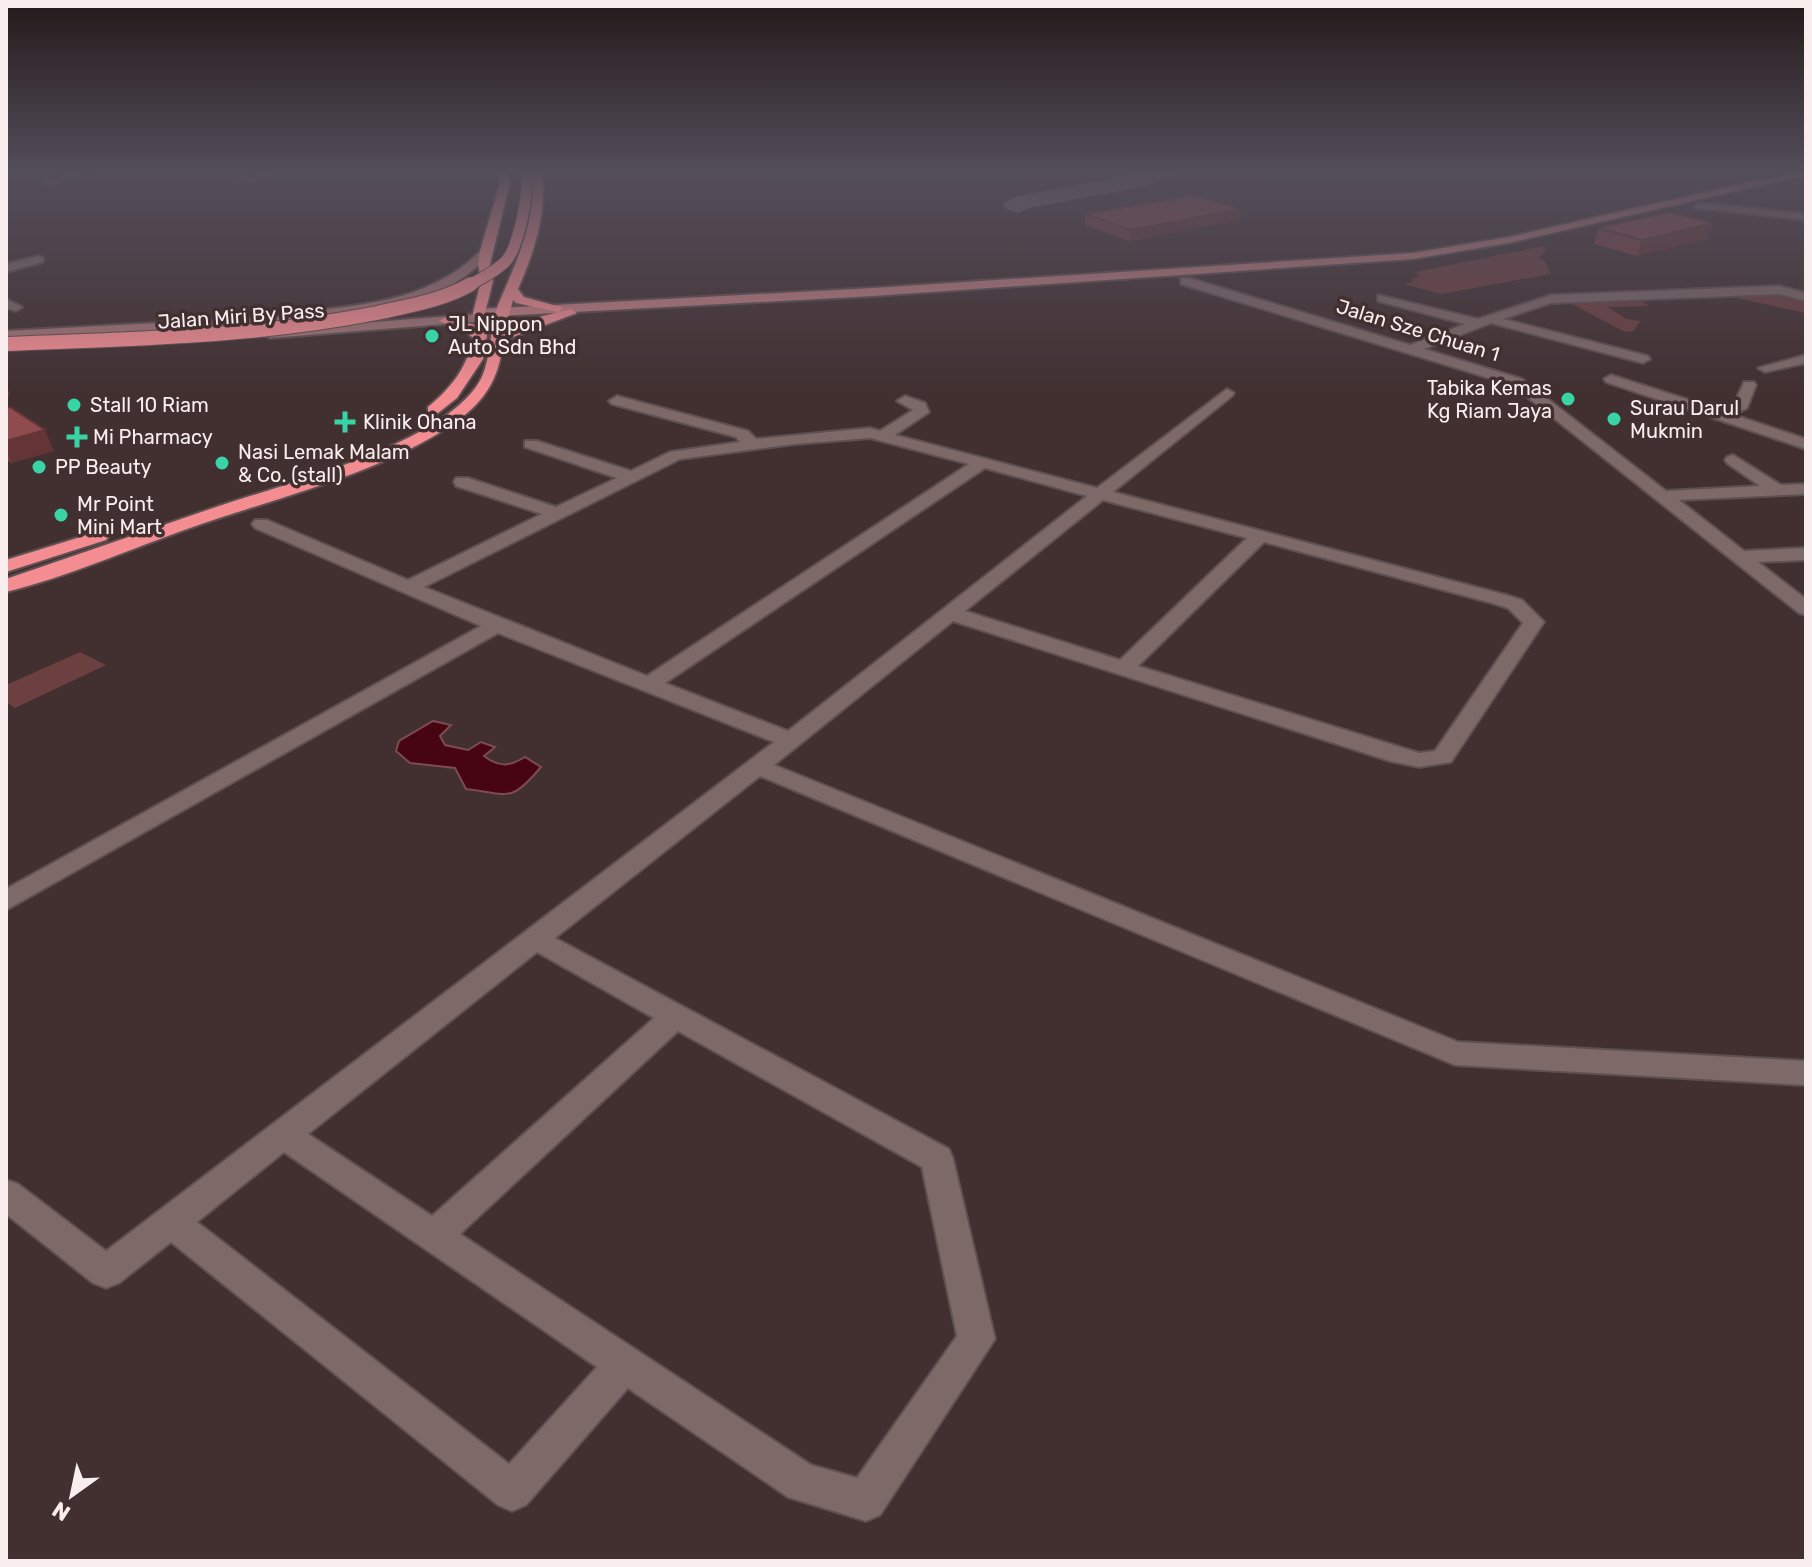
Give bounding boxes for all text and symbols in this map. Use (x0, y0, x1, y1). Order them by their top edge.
street label: Jalan Sze Chuan 1 (1334, 294, 1502, 366)
street label: Jalan Miri By Pass (157, 298, 325, 334)
place label: JL Nippon Auto Sdn Bhd (448, 312, 576, 359)
marker: JL Nippon Auto Sdn Bhd (423, 327, 441, 345)
place label: Tabika Kemas Kg Riam Jaya (1427, 376, 1552, 423)
marker: Tabika Kemas Kg Riam Jaya (1559, 390, 1577, 408)
place label: Stall 10 Riam (90, 393, 209, 417)
marker: Stall 10 Riam (65, 396, 83, 414)
place label: Surau Darul Mukmin (1630, 396, 1739, 443)
place label: Klinik Ohana (363, 410, 477, 434)
marker: Surau Darul Mukmin (1605, 410, 1623, 428)
marker: Klinik Ohana (334, 411, 356, 433)
place label: Mi Pharmacy (93, 425, 213, 449)
marker: Mi Pharmacy (68, 428, 86, 446)
place label: Nasi Lemak Malam & Co. (stall) (238, 440, 410, 487)
marker: Nasi Lemak Malam & Co. (stall) (213, 454, 231, 472)
place label: PP Beauty (55, 455, 152, 479)
marker: PP Beauty (30, 458, 48, 476)
place label: Mr Point Mini Mart (77, 492, 162, 539)
marker: Mr Point Mini Mart (52, 506, 70, 524)
north arrow (32, 1455, 112, 1535)
text: N (47, 1496, 75, 1527)

